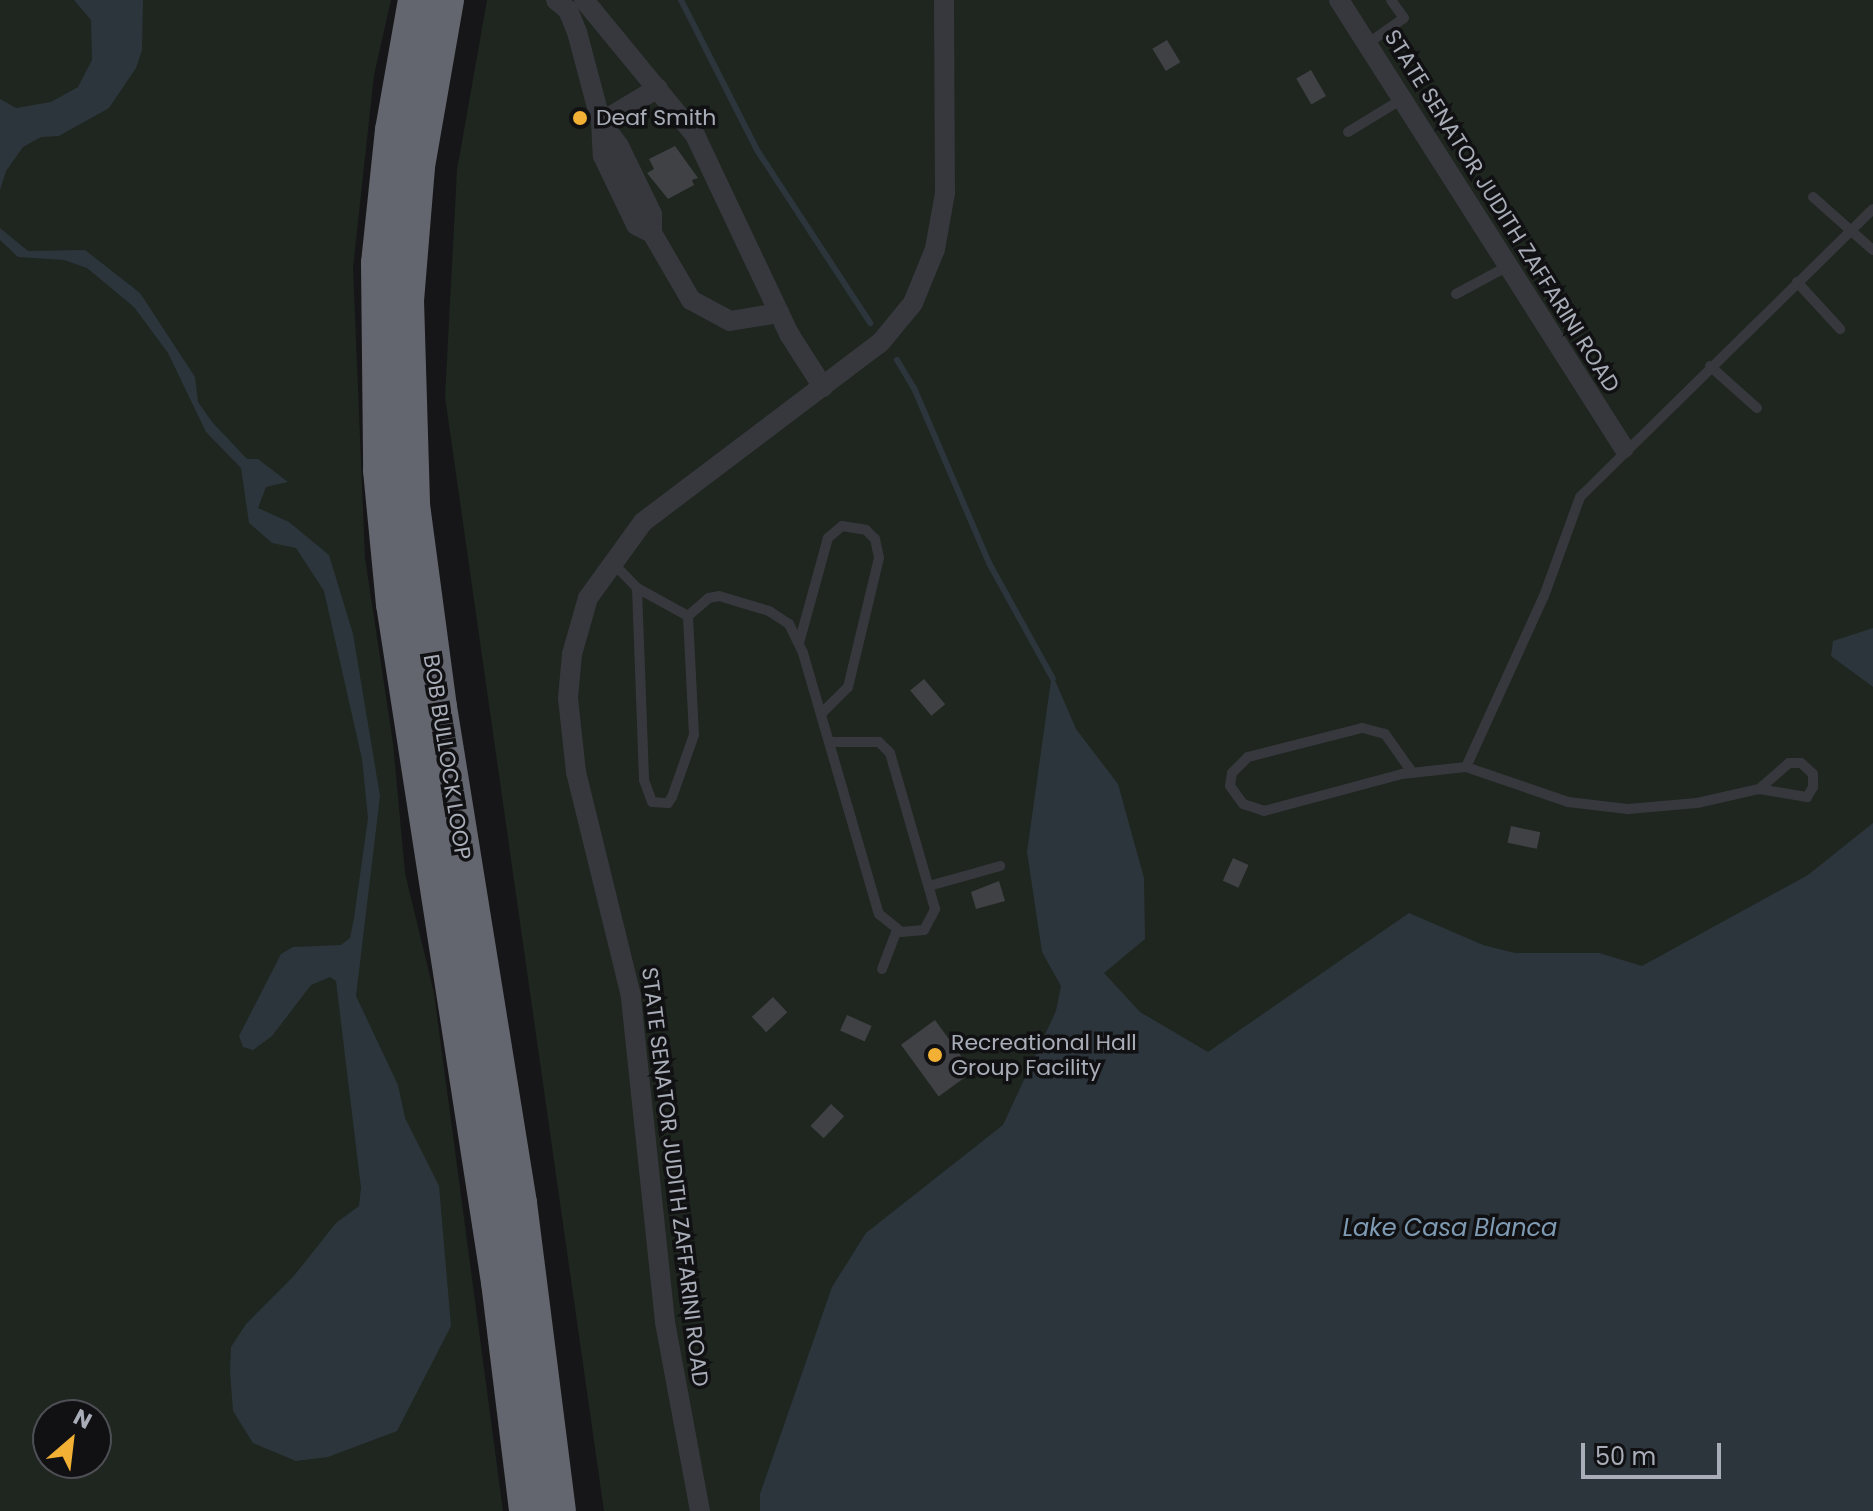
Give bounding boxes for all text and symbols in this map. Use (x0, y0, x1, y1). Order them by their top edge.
street label: STATE SENATOR JUDITH ZAFFARINI ROAD (1379, 25, 1625, 397)
place label: Deaf Smith (596, 105, 716, 131)
marker: Deaf Smith (571, 109, 589, 127)
street label: BOB BULLOCK LOOP (418, 652, 476, 862)
street label: STATE SENATOR JUDITH ZAFFARINI ROAD (636, 966, 714, 1388)
place label: Recreational Hall Group Facility (951, 1029, 1137, 1080)
marker: Recreational Hall Group Facility (926, 1046, 944, 1064)
water label: Lake Casa Blanca (1343, 1214, 1557, 1242)
north arrow (32, 1399, 112, 1479)
text: N (68, 1402, 97, 1437)
scale bar (1585, 1427, 1725, 1477)
text: 50 m (1595, 1440, 1656, 1473)

